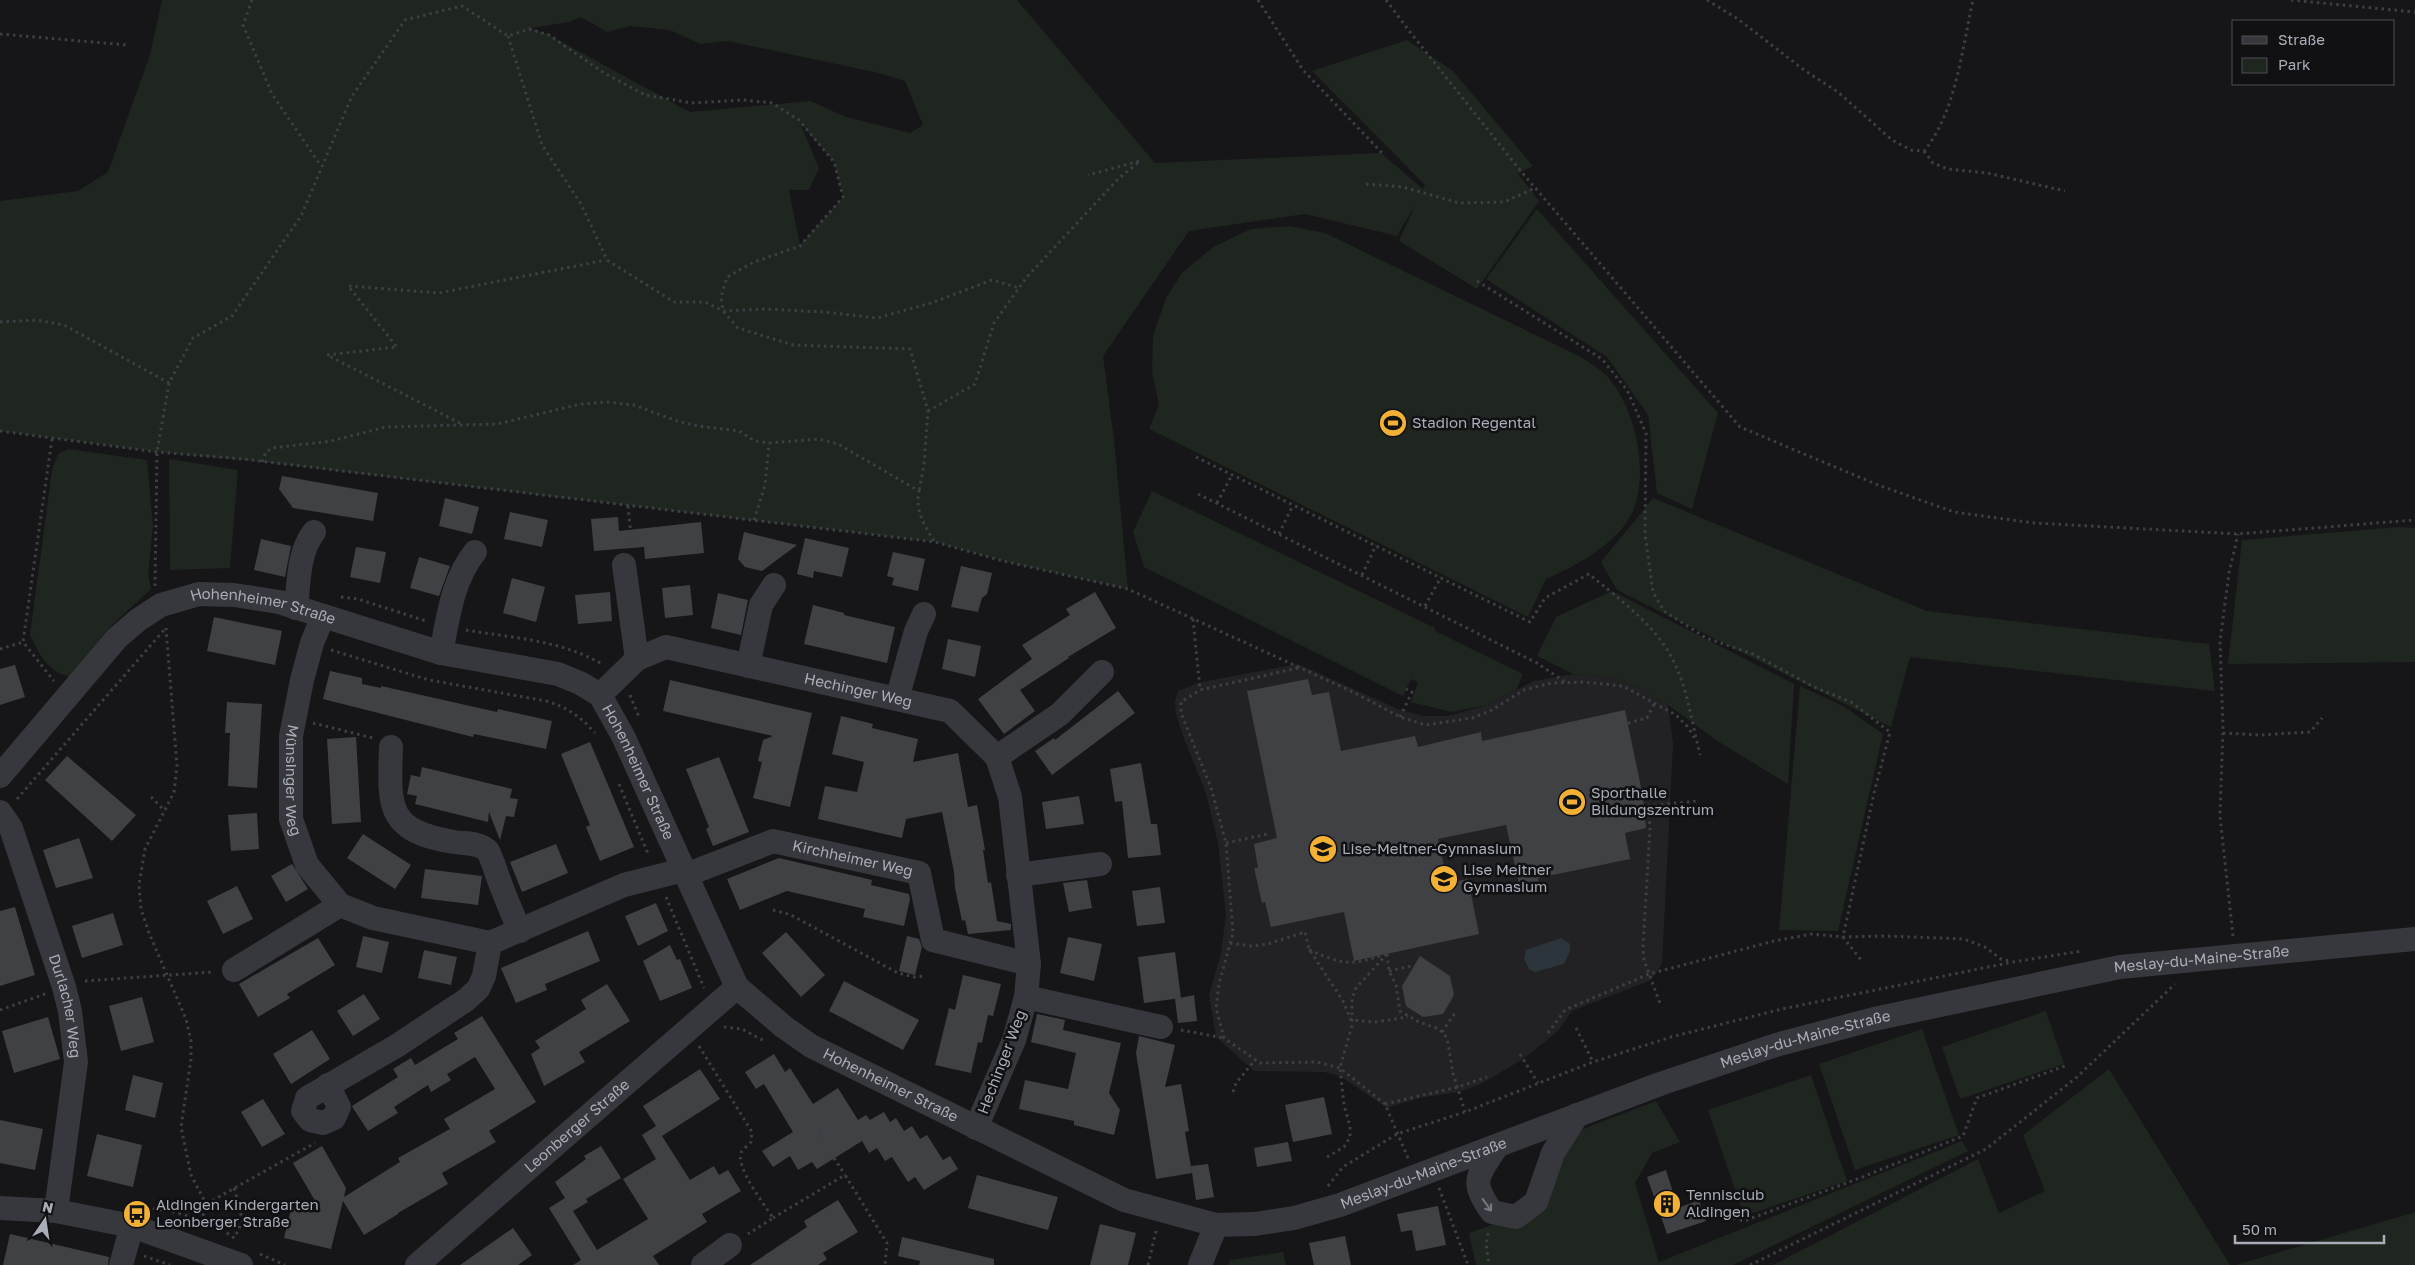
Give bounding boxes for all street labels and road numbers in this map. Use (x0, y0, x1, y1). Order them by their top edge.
street label: Hohenheimer Straße (188, 584, 338, 627)
street label: Hechinger Weg (803, 668, 914, 710)
street label: Hohenheimer Straße (599, 701, 679, 843)
street label: Münsinger Weg (283, 723, 306, 838)
street label: Kirchheimer Weg (791, 836, 915, 879)
street label: Meslay-du-Maine-Straße (2113, 941, 2290, 976)
street label: Durlacher Weg (46, 951, 85, 1059)
street label: Meslay-du-Maine-Straße (1717, 1006, 1892, 1071)
street label: Hechinger Weg (973, 1007, 1029, 1116)
street label: Hohenheimer Straße (821, 1043, 962, 1125)
street label: Leonberger Straße (520, 1074, 633, 1176)
street label: Meslay-du-Maine-Straße (1337, 1133, 1509, 1212)

